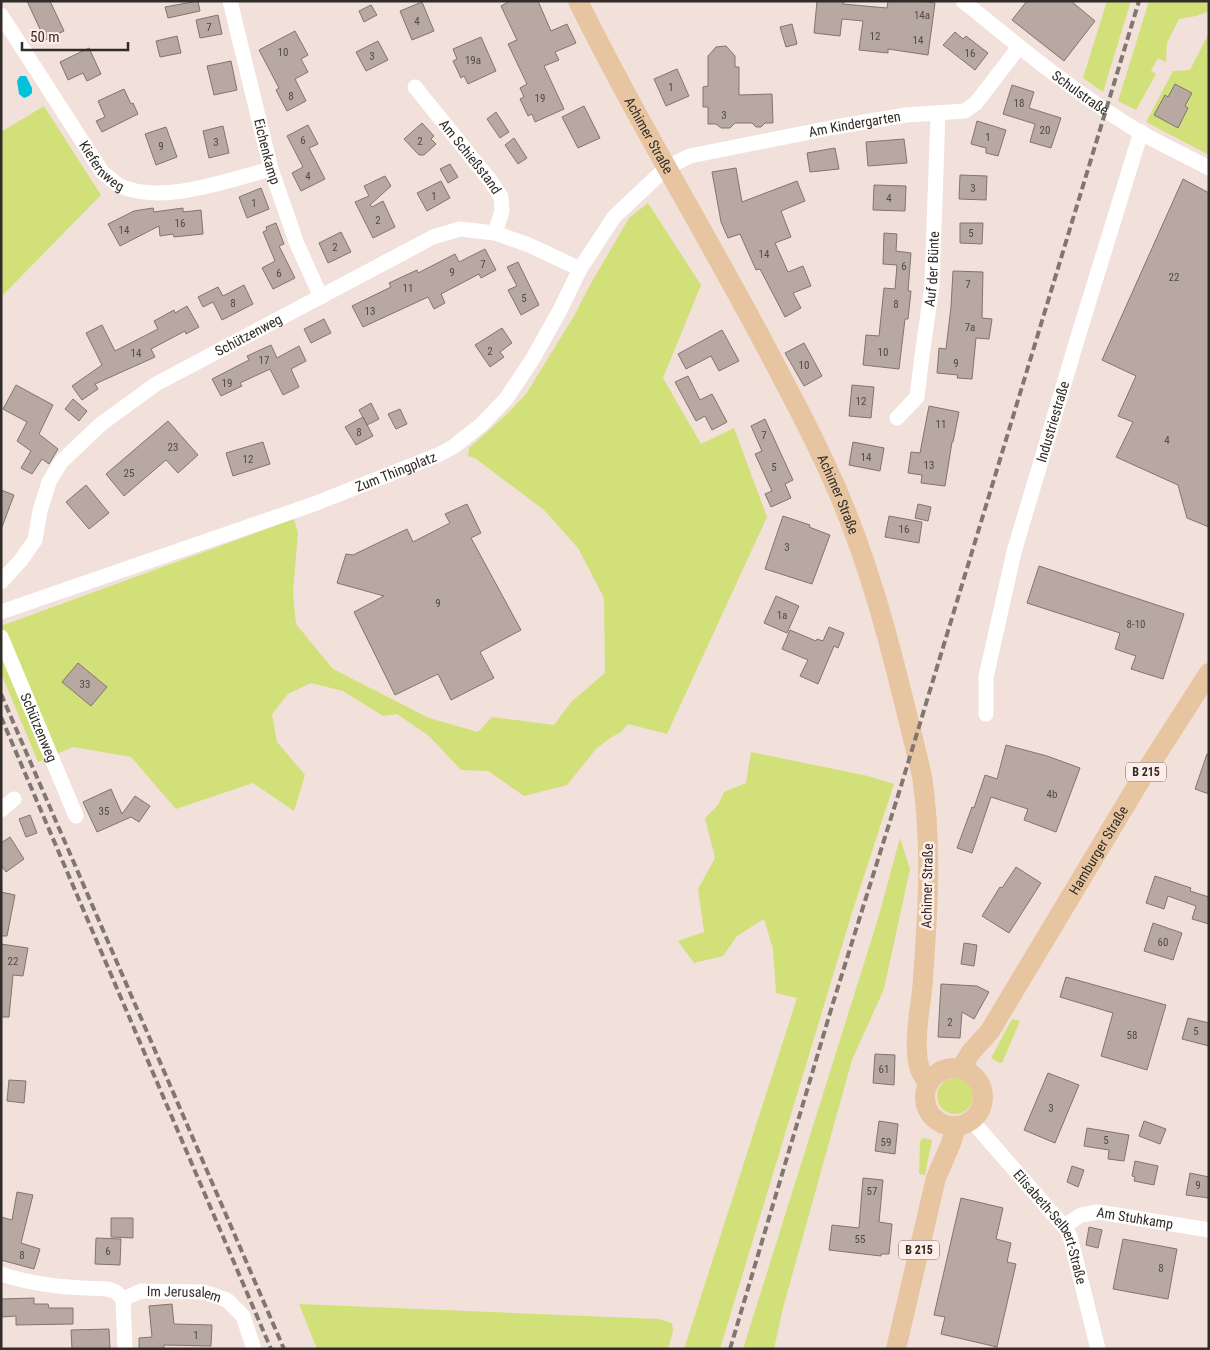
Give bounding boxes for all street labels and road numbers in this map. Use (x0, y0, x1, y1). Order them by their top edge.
street label: Schulstraße (1049, 67, 1112, 118)
street label: Achimer Straße (621, 94, 677, 177)
street label: Am Kindergarten (807, 108, 902, 140)
street label: Am Schießstand (436, 116, 505, 197)
street label: Eichenkamp (251, 117, 284, 187)
street label: Kiefernweg (76, 138, 127, 195)
street label: Auf der Bünte (921, 231, 942, 308)
street label: Schützenweg (212, 311, 285, 359)
street label: Industriestraße (1033, 379, 1072, 464)
street label: Zum Thingplatz (353, 449, 438, 495)
street label: Achimer Straße (814, 452, 862, 537)
street label: Schützenweg (17, 690, 60, 764)
road number: B 215 (1126, 762, 1166, 782)
street label: Hamburger Straße (1066, 802, 1131, 897)
street label: Achimer Straße (918, 843, 936, 929)
street label: Elisabeth-Selbert-Straße (1010, 1167, 1090, 1286)
street label: Am Stuhkamp (1096, 1204, 1175, 1232)
road number: B 215 (899, 1240, 939, 1260)
street label: Im Jerusalem (147, 1283, 224, 1305)

